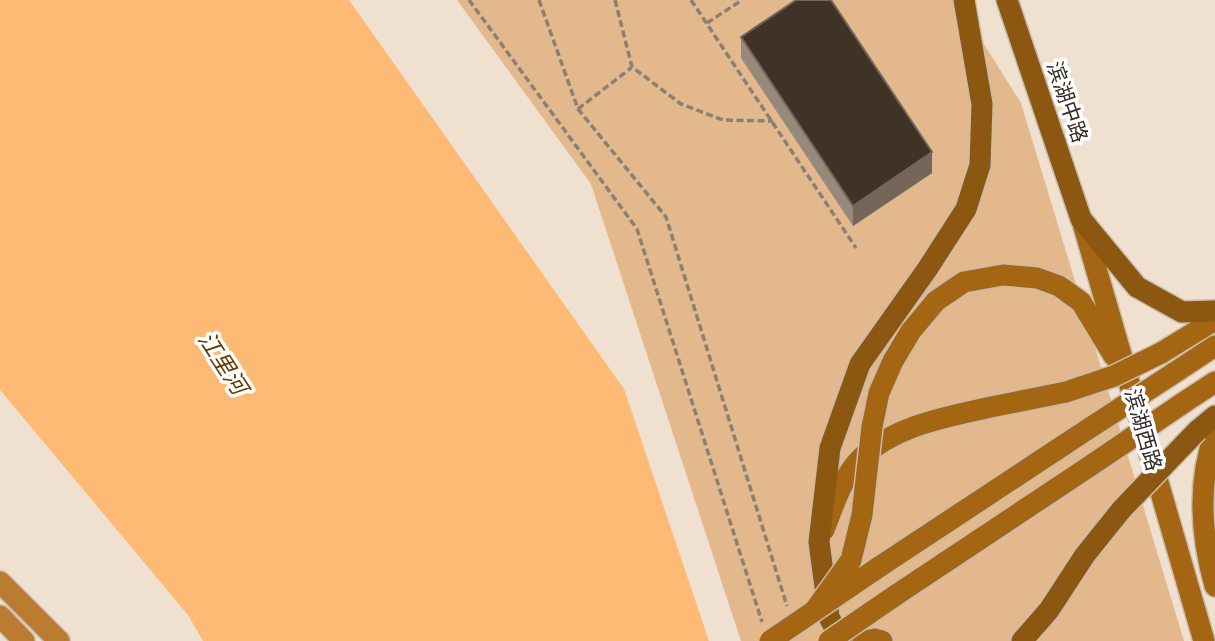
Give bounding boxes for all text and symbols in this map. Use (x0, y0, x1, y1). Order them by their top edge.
street label: 滨湖中路 (1043, 59, 1091, 145)
water label: 江里河 (193, 328, 254, 402)
street label: 滨湖西路 (1121, 387, 1165, 473)

